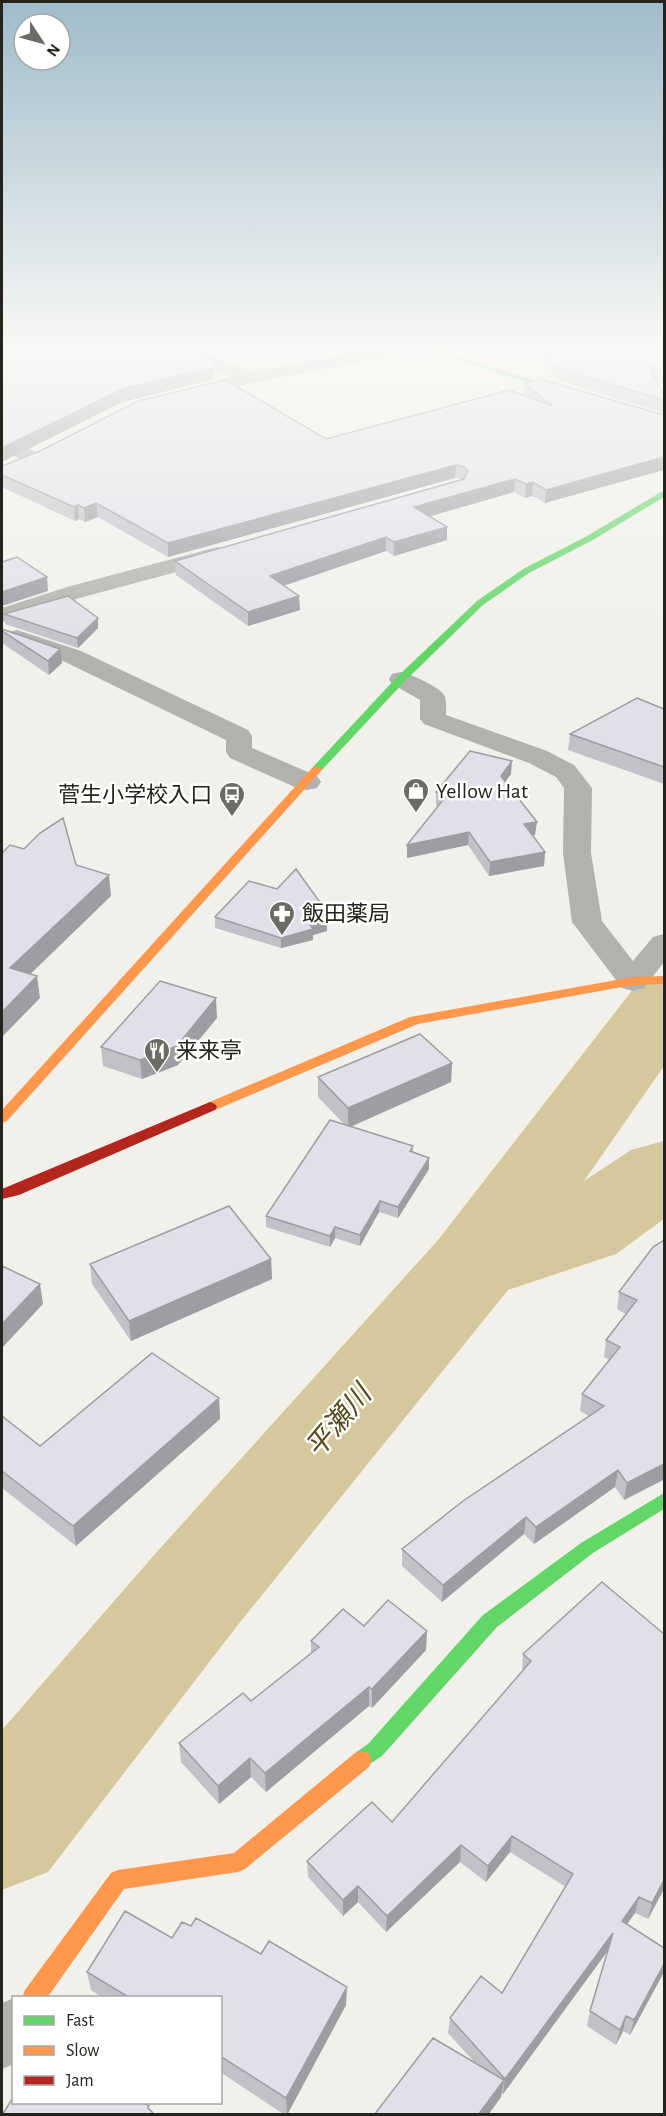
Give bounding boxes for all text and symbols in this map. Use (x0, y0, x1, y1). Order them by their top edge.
north arrow (12, 12, 72, 72)
text: N (44, 41, 63, 59)
shop icon: Yellow Hat (401, 776, 431, 814)
bus stop icon: 菅生小学校入口 (217, 780, 247, 818)
place label: Yellow Hat (436, 780, 528, 802)
place label: 菅生小学校入口 (58, 783, 212, 806)
pharmacy icon: 飯田薬局 (267, 899, 297, 937)
place label: 飯田薬局 (302, 902, 390, 925)
restaurant icon: 来来亭 (142, 1036, 172, 1074)
place label: 来来亭 (176, 1039, 242, 1062)
water label: 平瀬川 (300, 1377, 379, 1463)
legend (12, 1996, 222, 2104)
text: Fast (66, 2012, 94, 2030)
text: Slow (66, 2042, 99, 2060)
text: Jam (66, 2072, 94, 2090)

